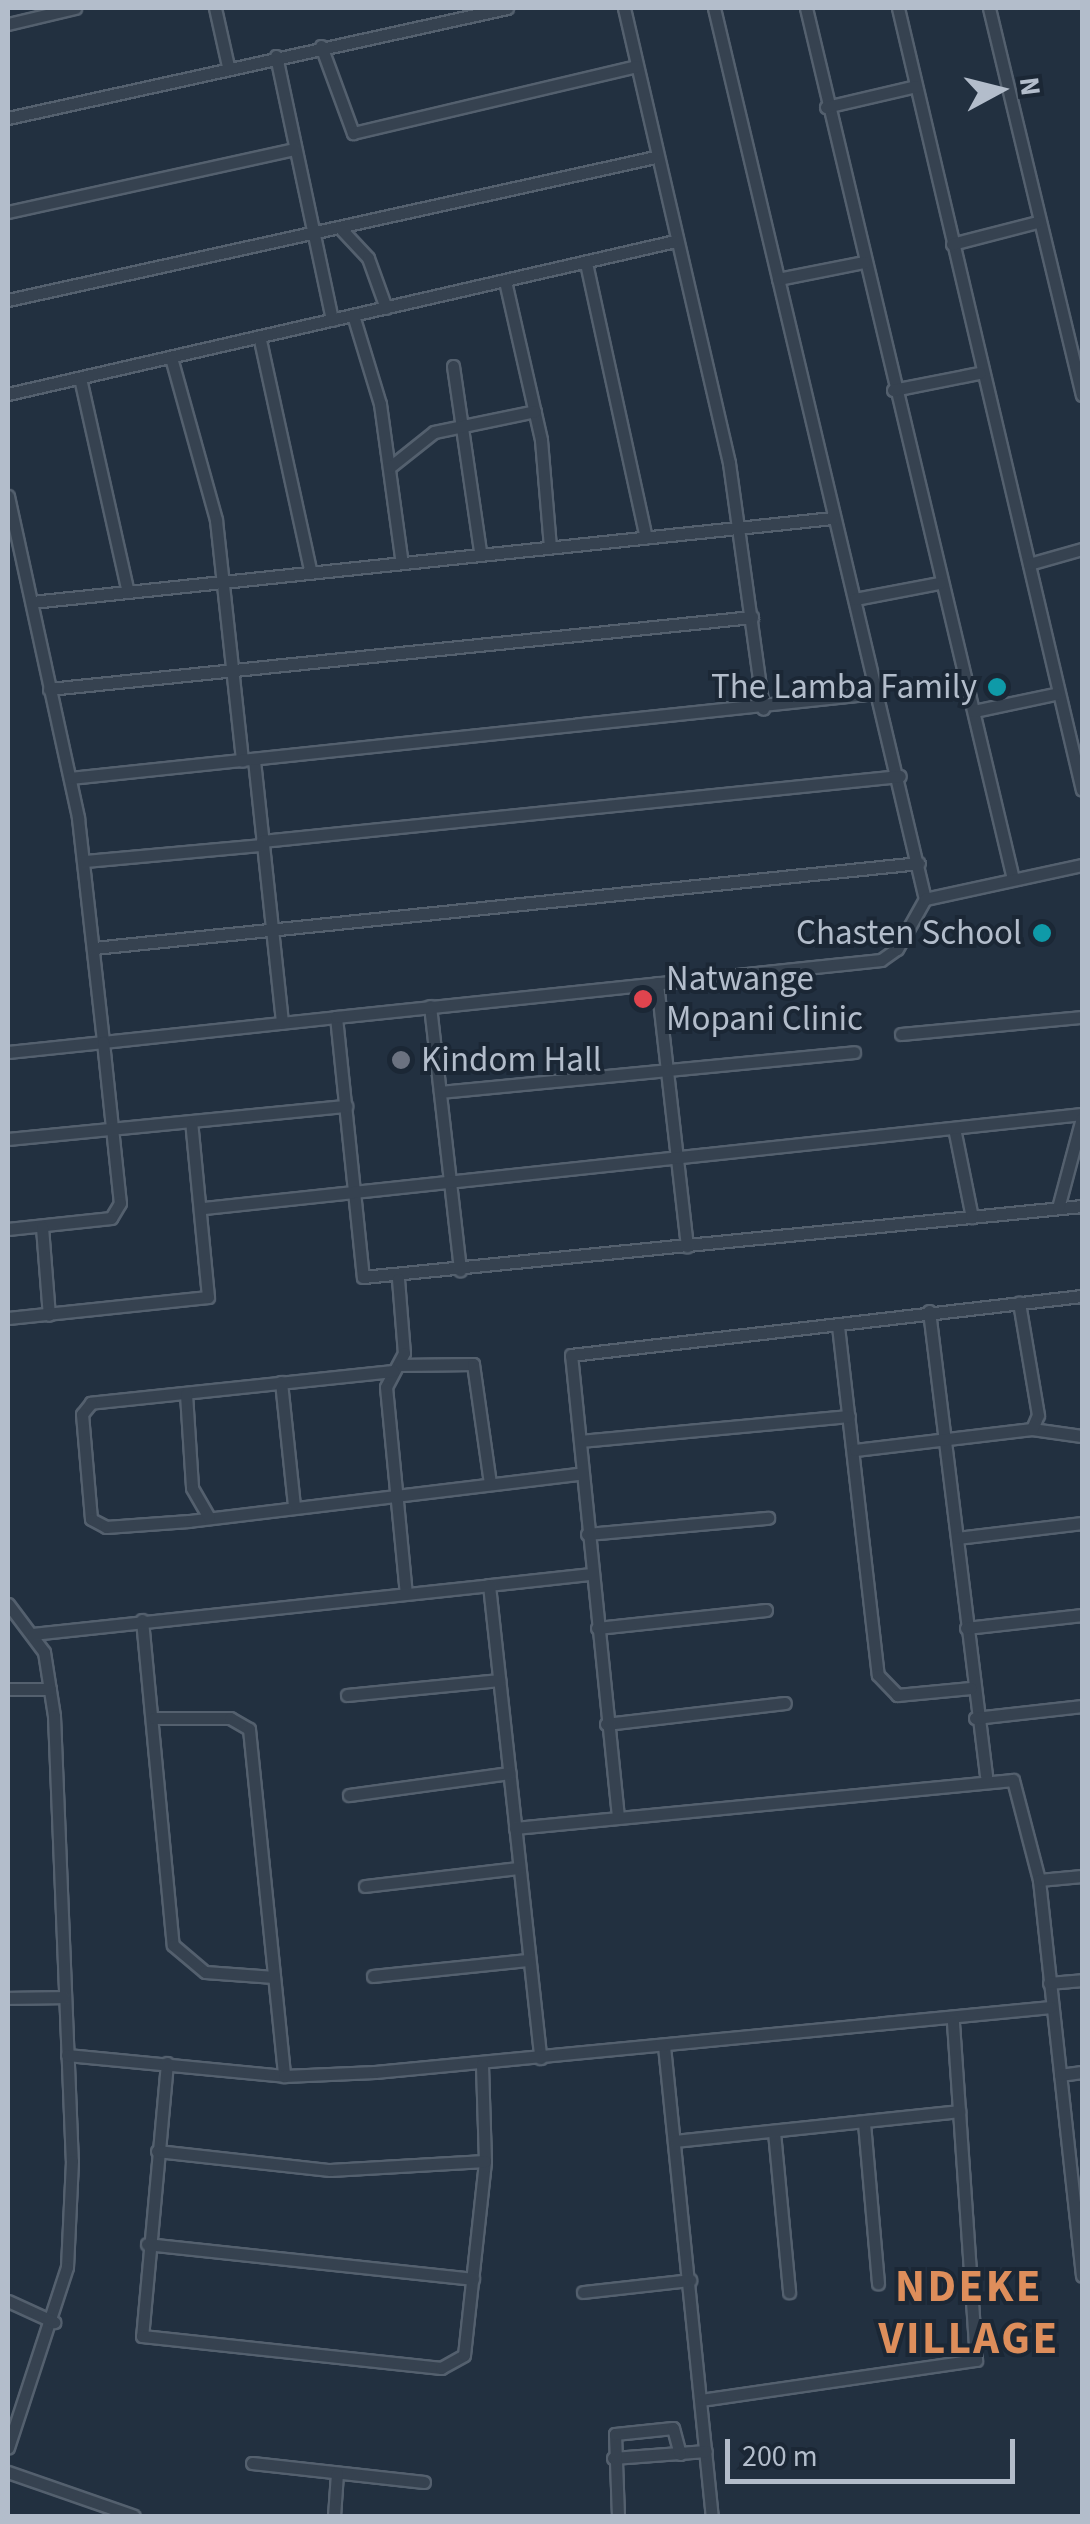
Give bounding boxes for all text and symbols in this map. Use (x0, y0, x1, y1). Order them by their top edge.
north arrow (950, 40, 1050, 140)
text: N (1009, 75, 1051, 98)
place label: The Lamba Family (711, 666, 977, 708)
marker: The Lamba Family (986, 676, 1008, 698)
place label: Chasten School (796, 912, 1022, 954)
marker: Chasten School (1031, 922, 1053, 944)
place label: Natwange Mopani Clinic (666, 958, 863, 1040)
marker: Natwange Mopani Clinic (630, 986, 656, 1012)
place label: Kindom Hall (421, 1039, 602, 1081)
marker: Kindom Hall (390, 1049, 412, 1071)
district label: NDEKE VILLAGE (878, 2261, 1060, 2367)
scale bar (730, 2419, 1020, 2481)
text: 200 m (742, 2435, 818, 2478)

